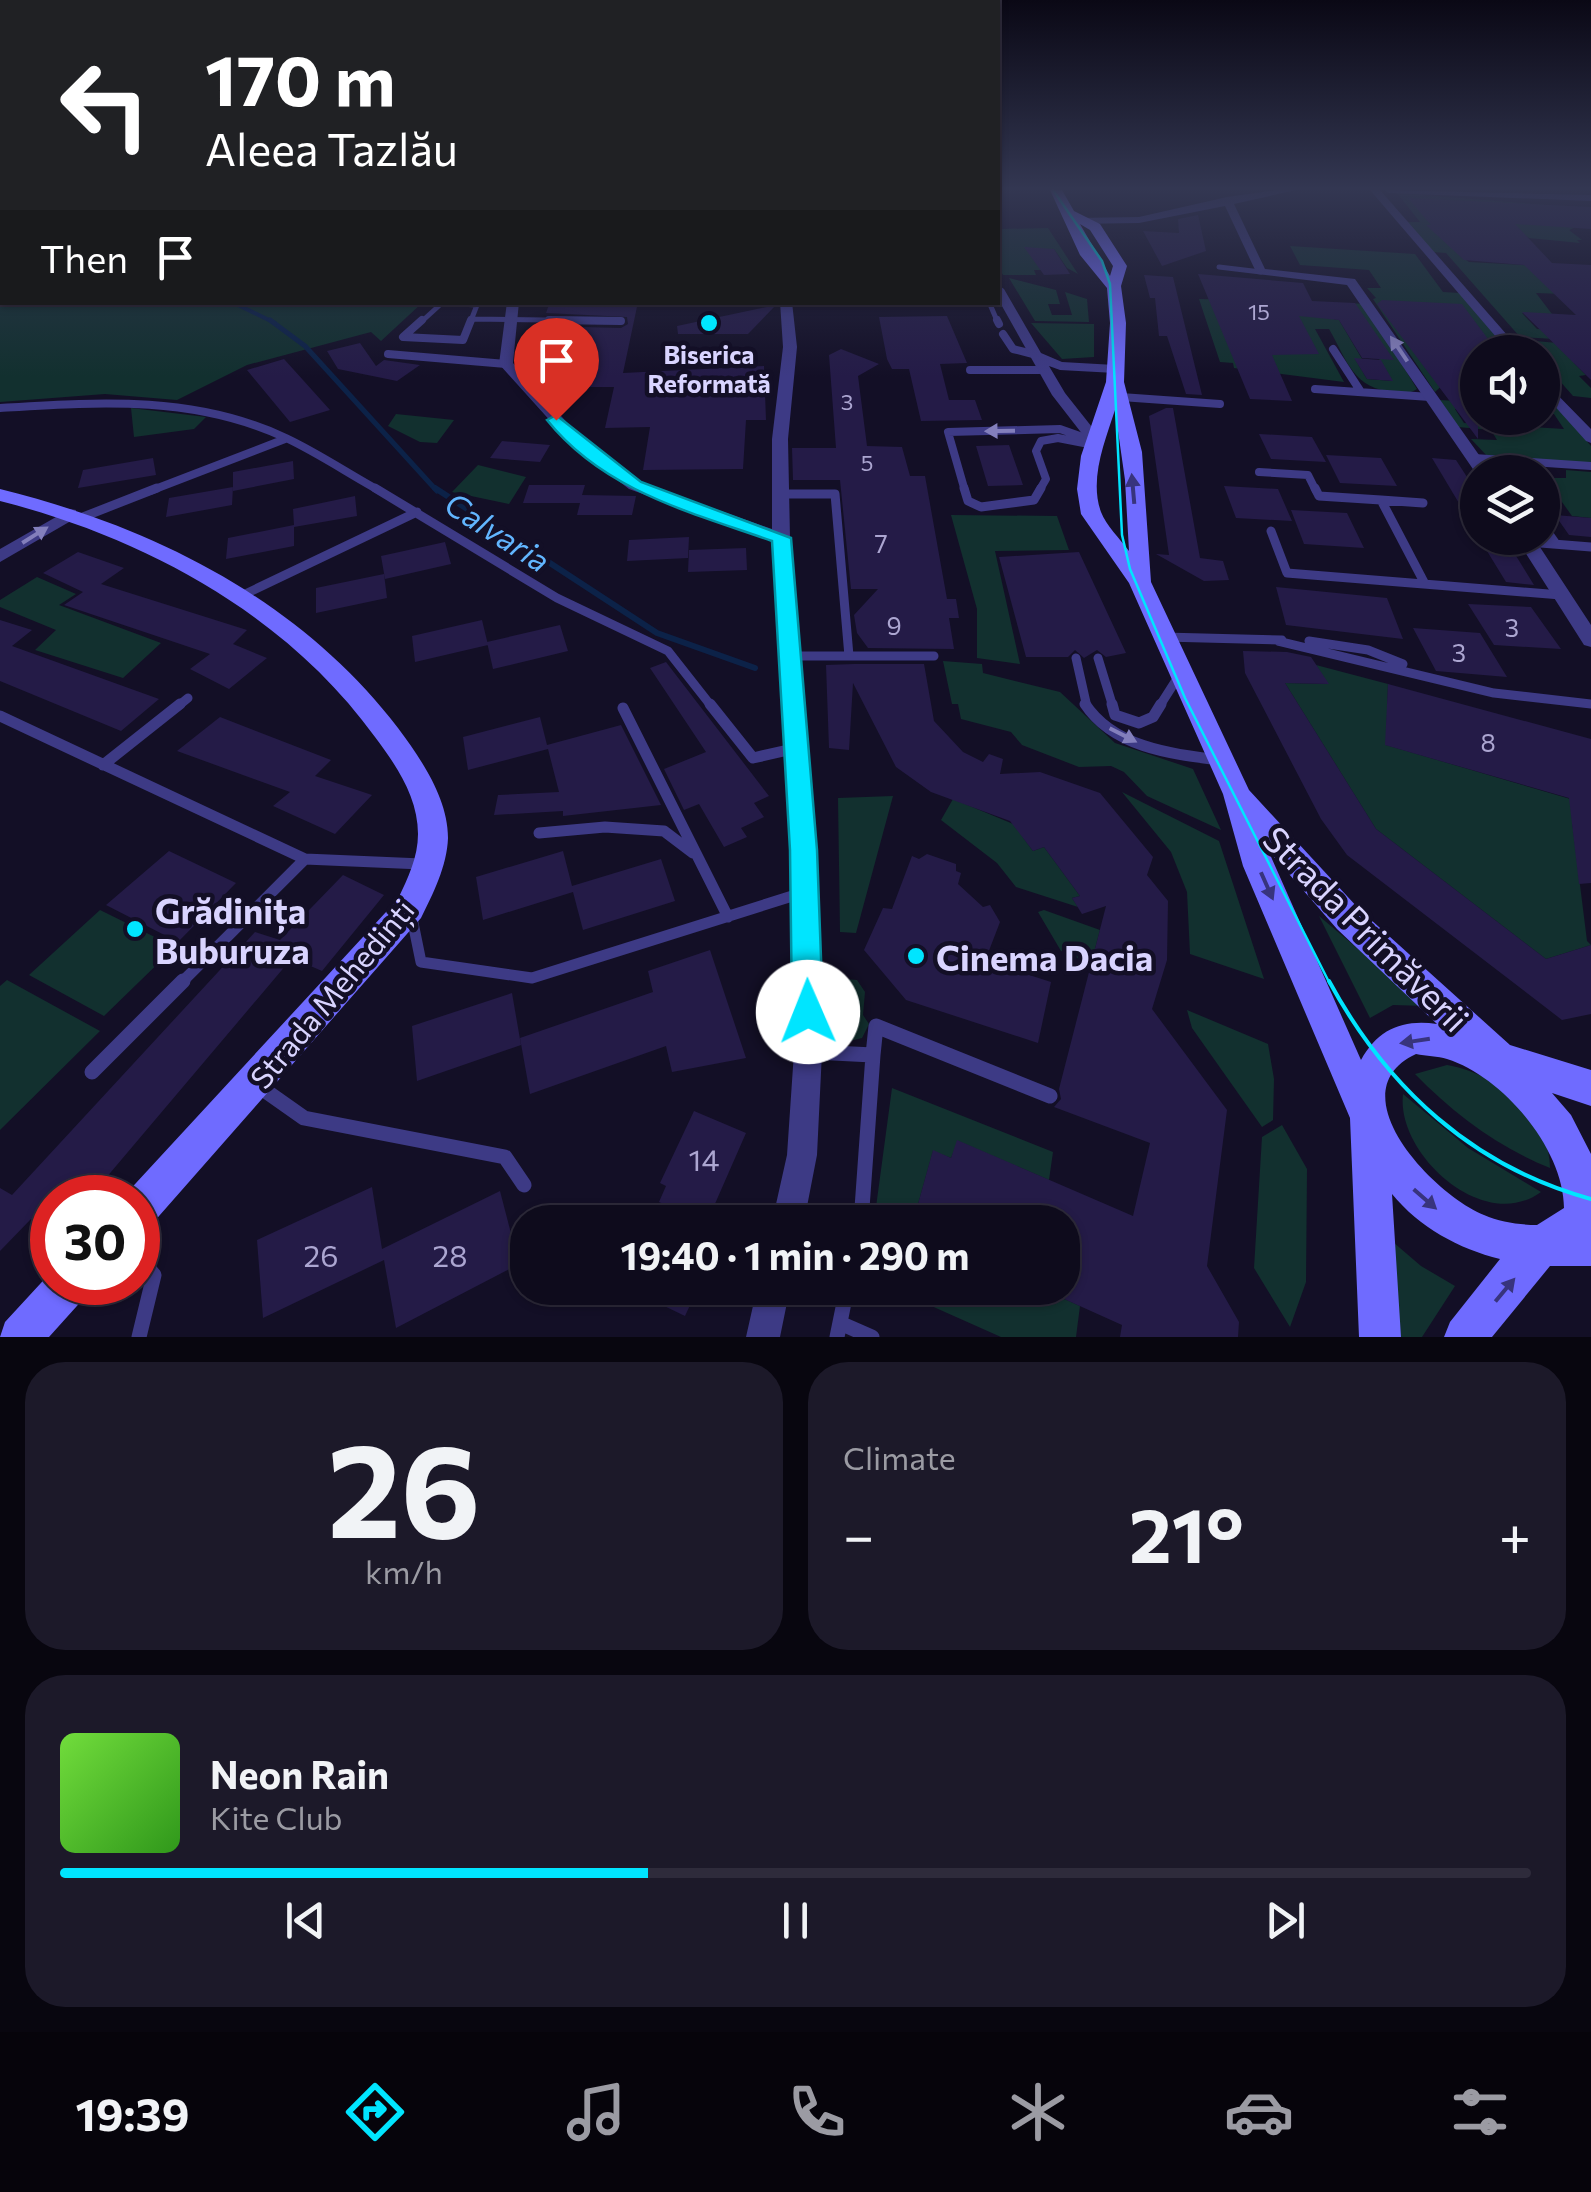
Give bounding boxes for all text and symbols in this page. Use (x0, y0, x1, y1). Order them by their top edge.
text: 170 m (205, 35, 396, 120)
icon: left (40, 40, 170, 170)
text: Aleea Tazlău (205, 120, 458, 175)
icon: arrive (148, 230, 203, 285)
text: Then (40, 234, 128, 281)
house number: 15 (1248, 298, 1270, 325)
marker: Biserica Reformată (698, 312, 720, 334)
pin (514, 318, 599, 421)
icon: arrive (529, 333, 584, 388)
one-way arrow (1390, 335, 1409, 362)
map controls (1460, 335, 1560, 555)
button: sound (1460, 335, 1560, 435)
place label: Biserica Reformată (647, 339, 771, 398)
house number: 3 (841, 388, 853, 415)
one-way arrow (984, 423, 1015, 439)
house number: 5 (861, 449, 873, 476)
button: layers (1460, 455, 1560, 555)
one-way arrow (1125, 473, 1141, 505)
water label: Calvaria (438, 482, 558, 580)
one-way arrow (21, 527, 49, 544)
house number: 7 (874, 528, 888, 558)
house number: 9 (886, 610, 902, 640)
house number: 3 (1505, 612, 1519, 642)
house number: 3 (1452, 637, 1466, 667)
one-way arrow (1109, 726, 1138, 743)
house number: 8 (1480, 727, 1496, 757)
street label: Strada Primăverii (1255, 816, 1479, 1040)
one-way arrow (1259, 871, 1275, 901)
place label: Grădinița Buburuza (155, 888, 310, 971)
street label: Strada Mehedinți (241, 891, 422, 1096)
marker: Grădinița Buburuza (124, 918, 146, 940)
place label: Cinema Dacia (936, 935, 1153, 978)
marker: Cinema Dacia (905, 945, 927, 967)
position arrow (756, 960, 860, 1064)
one-way arrow (1399, 1034, 1430, 1049)
house number: 14 (689, 1140, 719, 1177)
speed limit sign: 30 (30, 1175, 160, 1305)
one-way arrow (1412, 1188, 1437, 1210)
text: 19:40 · 1 min · 290 m (620, 1231, 970, 1278)
house number: 26 (304, 1236, 338, 1273)
house number: 28 (433, 1236, 467, 1273)
one-way arrow (1494, 1278, 1516, 1303)
text: 26 (327, 1406, 481, 1565)
text: Climate (843, 1437, 956, 1477)
text: 21° (1129, 1487, 1244, 1578)
text: − (843, 1500, 874, 1567)
text: + (1499, 1500, 1531, 1567)
text: km/h (365, 1551, 443, 1591)
text: Neon Rain (210, 1750, 389, 1797)
text: Kite Club (210, 1797, 342, 1837)
icon: previous (278, 1893, 333, 1948)
icon: pause (768, 1893, 823, 1948)
icon: next (1258, 1893, 1313, 1948)
icon: directions (340, 2077, 410, 2147)
icon: music (561, 2077, 631, 2147)
icon: phone (782, 2077, 852, 2147)
icon: climate (1003, 2077, 1073, 2147)
icon: car (1224, 2077, 1294, 2147)
icon: filters (1445, 2077, 1515, 2147)
text: 19:39 (75, 2085, 190, 2140)

